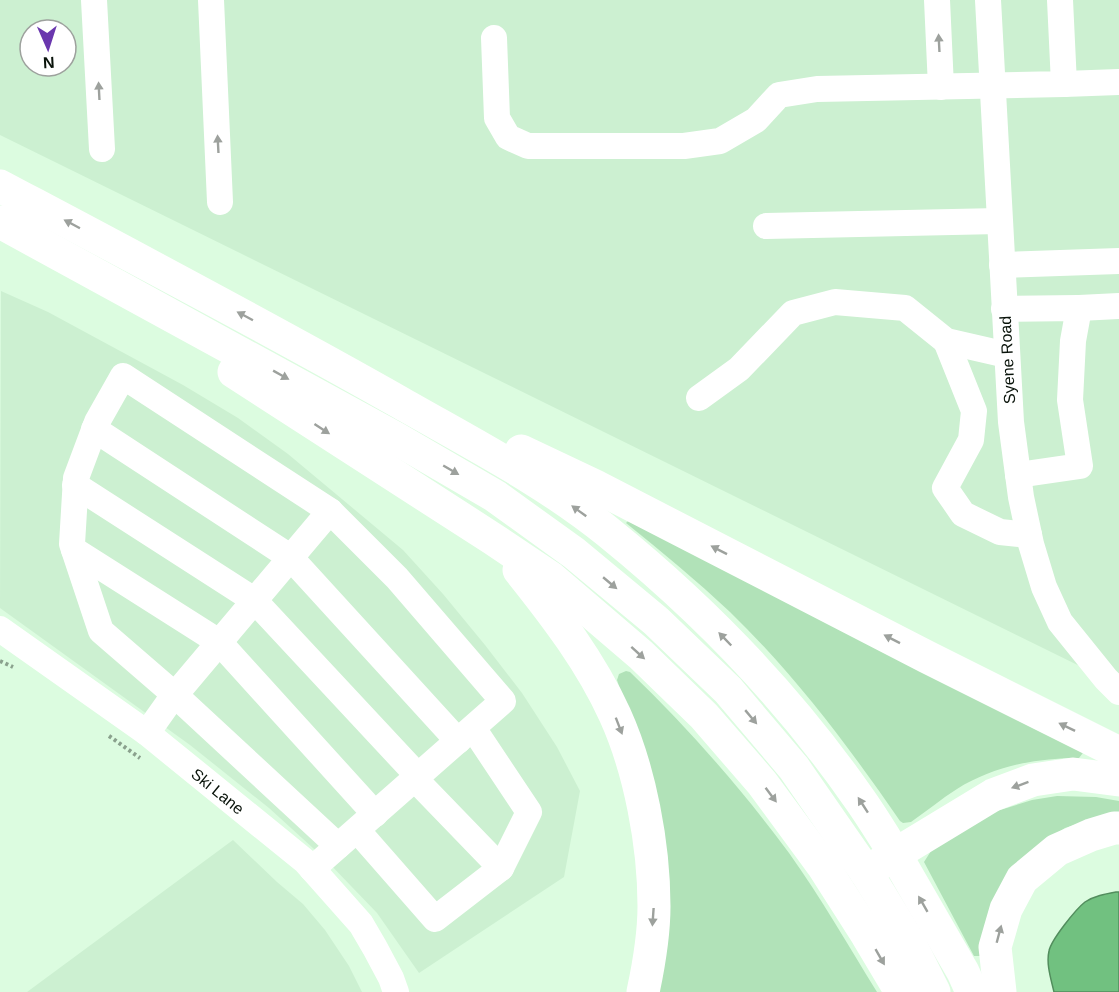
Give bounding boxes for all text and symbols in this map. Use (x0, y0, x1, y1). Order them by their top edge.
north arrow (18, 18, 78, 78)
one-way arrow (935, 34, 944, 53)
text: N (43, 54, 55, 71)
one-way arrow (94, 81, 103, 100)
one-way arrow (213, 134, 222, 153)
one-way arrow (64, 219, 81, 229)
one-way arrow (236, 311, 253, 321)
street label: Syene Road (997, 316, 1018, 404)
one-way arrow (273, 370, 290, 380)
one-way arrow (314, 424, 330, 435)
one-way arrow (443, 465, 459, 476)
one-way arrow (571, 505, 587, 517)
one-way arrow (710, 545, 727, 555)
one-way arrow (602, 576, 618, 589)
one-way arrow (719, 633, 733, 647)
one-way arrow (884, 635, 901, 644)
one-way arrow (630, 646, 645, 659)
one-way arrow (744, 709, 757, 724)
one-way arrow (615, 717, 624, 735)
one-way arrow (1058, 722, 1075, 731)
street label: Ski Lane (188, 765, 247, 818)
one-way arrow (1011, 780, 1029, 790)
one-way arrow (764, 788, 776, 803)
one-way arrow (858, 797, 869, 813)
one-way arrow (918, 896, 929, 912)
one-way arrow (649, 907, 658, 926)
one-way arrow (995, 925, 1004, 943)
one-way arrow (875, 949, 885, 966)

